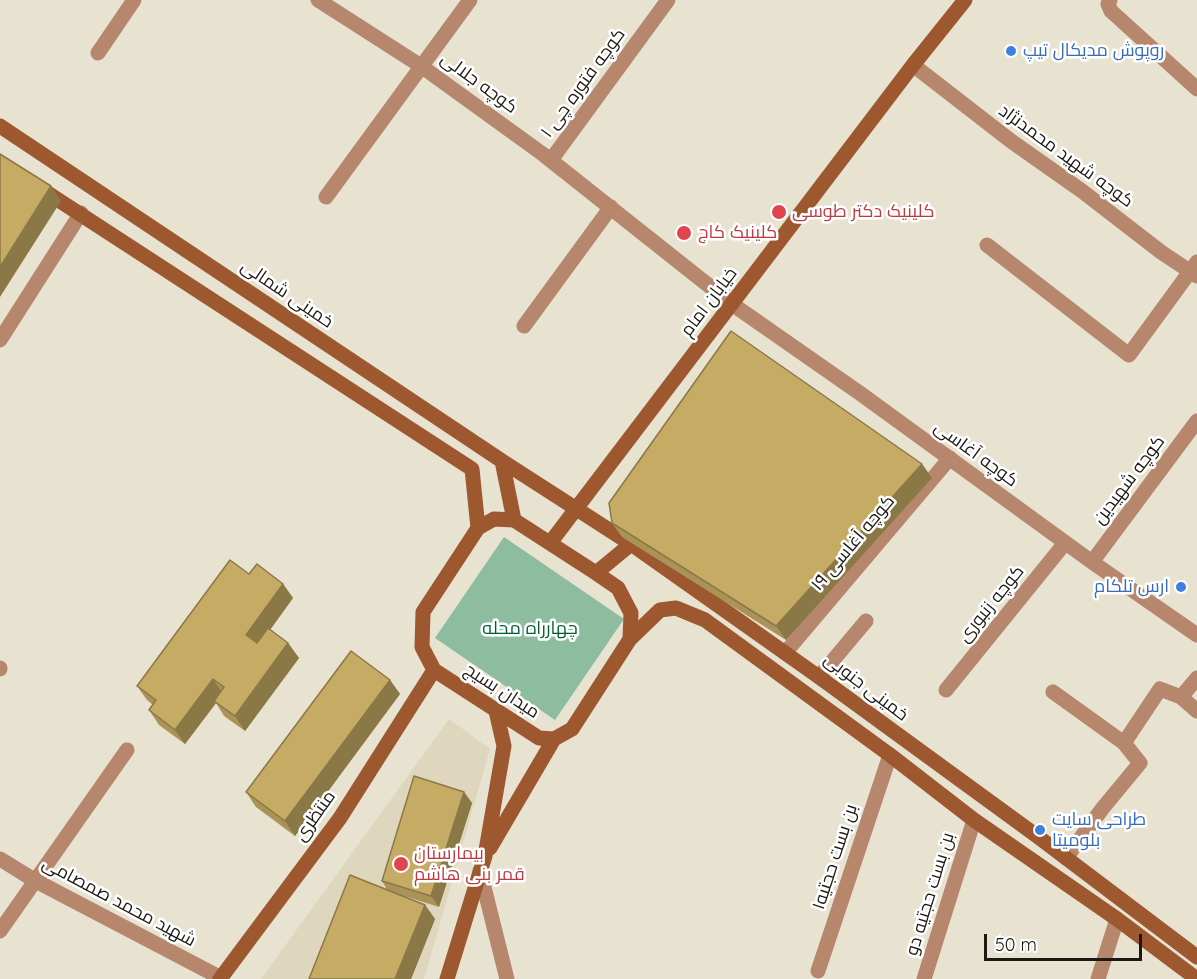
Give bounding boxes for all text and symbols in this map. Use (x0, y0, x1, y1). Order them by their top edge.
street label: کوچه فتوره چی ۱ (536, 24, 630, 142)
place label: روپوش مدیکال تیپ (1023, 40, 1164, 62)
marker: روپوش مدیکال تیپ (1004, 44, 1018, 58)
street label: کوچه جلالی (436, 48, 522, 118)
street label: کوچه شهید محمدنژاد (994, 100, 1138, 212)
place label: کلینیک دکتر طوسی (792, 201, 934, 223)
marker: کلینیک دکتر طوسی (770, 203, 788, 221)
place label: کلینیک کاج (698, 222, 777, 244)
marker: کلینیک کاج (675, 224, 693, 242)
street label: خمینی شمالی (237, 255, 337, 333)
street label: خیابان امام (676, 263, 742, 341)
street label: کوچه آغاسی (930, 416, 1022, 492)
street label: کوچه شهیدین (1088, 431, 1170, 529)
street label: کوچه آغاسی ۱۹ (807, 491, 899, 595)
street label: کوچه زنبوری (953, 561, 1029, 647)
place label: ارس تلکام (1094, 576, 1169, 598)
marker: ارس تلکام (1174, 580, 1188, 594)
park label: چهارراه محله (482, 618, 578, 640)
street label: خمینی جنوبی (820, 648, 912, 726)
street label: میدان بسیج (460, 659, 544, 723)
street label: منتظری (290, 786, 340, 846)
street label: بن بست حجتیه۱ (808, 802, 862, 912)
place label: طراحی سایت بلومیتا (1052, 809, 1146, 852)
marker: طراحی سایت بلومیتا (1033, 823, 1047, 837)
street label: بن بست حجتیه دو (901, 830, 959, 958)
place label: بیمارستان قمر بنی هاشم (414, 843, 525, 886)
street label: شهید محمد صمصامی (39, 852, 199, 952)
marker: بیمارستان قمر بنی هاشم (392, 855, 410, 873)
scale bar (987, 922, 1144, 960)
text: 50 m (995, 933, 1037, 956)

